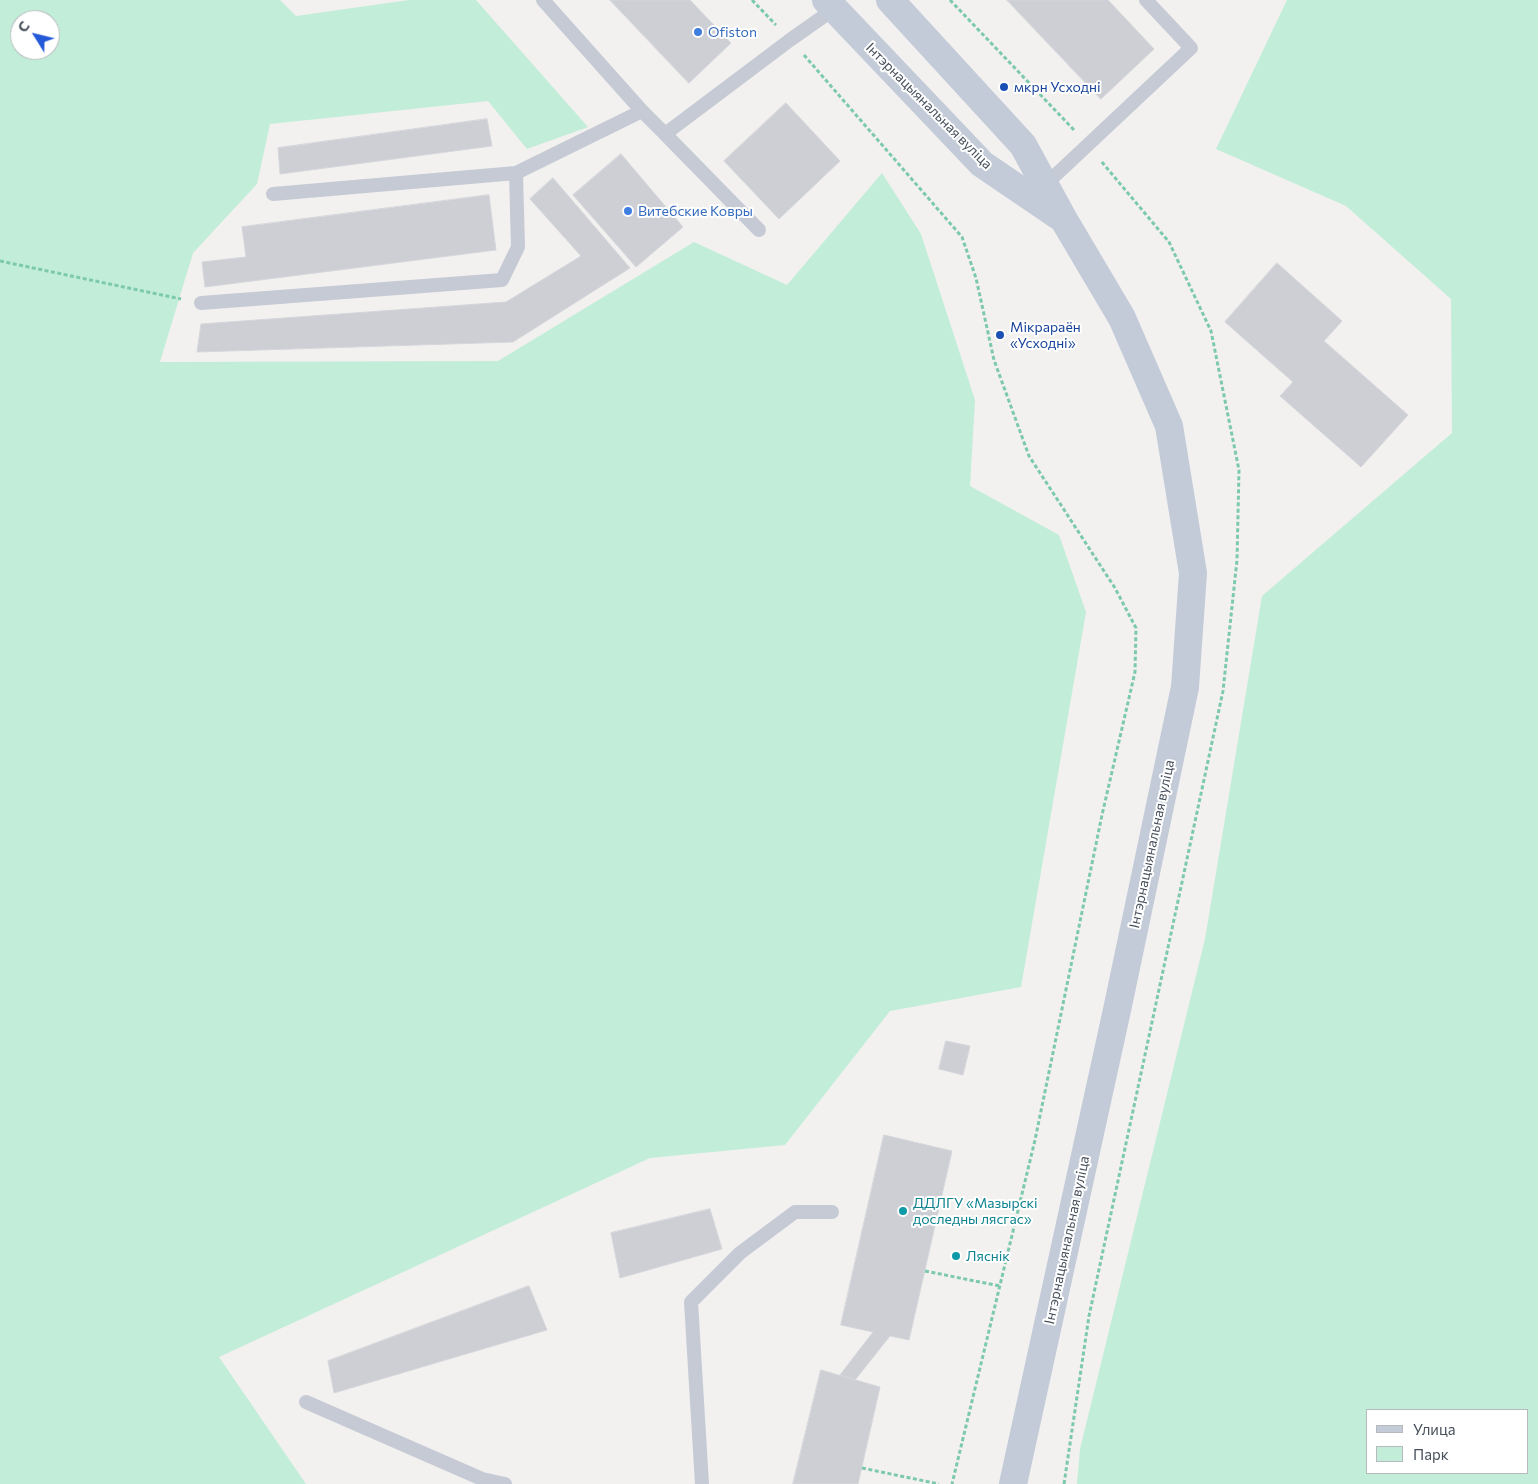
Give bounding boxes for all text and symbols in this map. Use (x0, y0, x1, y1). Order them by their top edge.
north arrow (10, 10, 60, 60)
text: С (14, 18, 33, 35)
place label: Ofiston (708, 24, 757, 40)
marker: Ofiston (692, 26, 704, 38)
street label: Інтэрнацыянальная вуліца (862, 39, 996, 173)
place label: мкрн Усходні (1014, 79, 1101, 95)
marker: мкрн Усходні (998, 81, 1010, 93)
place label: Витебские Ковры (638, 203, 753, 219)
marker: Витебские Ковры (622, 205, 634, 217)
place label: Мікрараён «Усходні» (1010, 319, 1081, 352)
marker: Мікрараён «Усходні» (994, 329, 1006, 341)
street label: Інтэрнацыянальная вуліца (1126, 758, 1178, 930)
street label: Інтэрнацыянальная вуліца (1041, 1154, 1093, 1326)
place label: ДДЛГУ «Мазырскі доследны лясгас» (913, 1195, 1038, 1228)
marker: ДДЛГУ «Мазырскі доследны лясгас» (897, 1205, 909, 1217)
place label: Ляснік (966, 1248, 1010, 1264)
marker: Ляснік (950, 1250, 962, 1262)
legend (1366, 1409, 1528, 1474)
text: Улица (1413, 1420, 1455, 1438)
text: Парк (1413, 1445, 1449, 1463)

